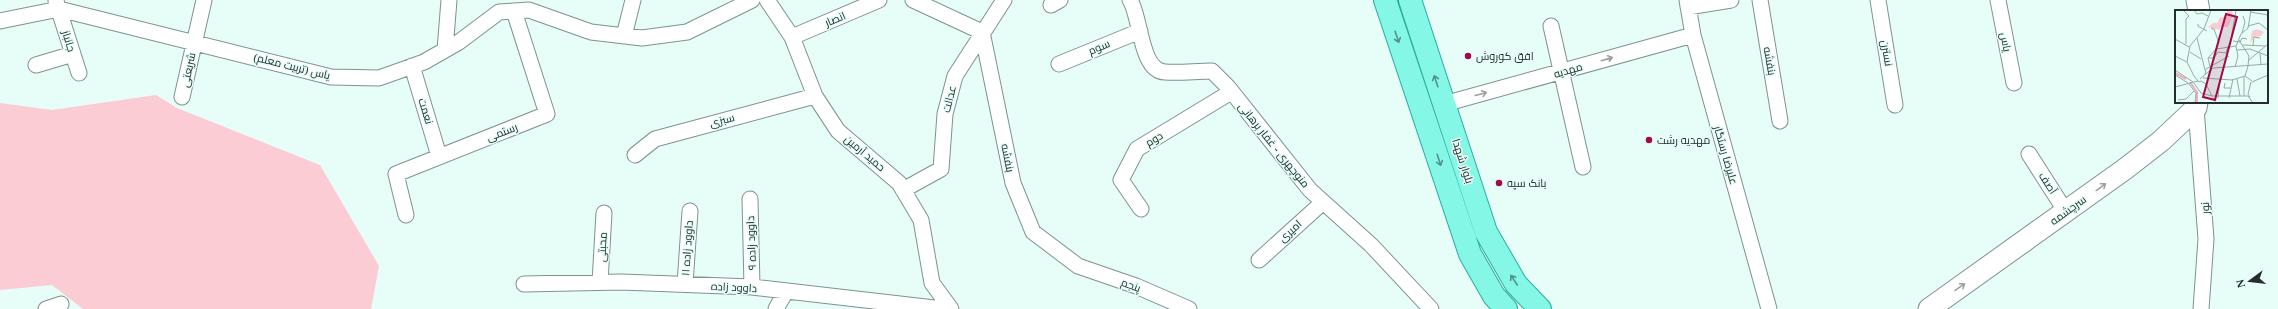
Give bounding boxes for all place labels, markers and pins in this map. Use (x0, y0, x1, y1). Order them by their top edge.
place label: افق کوروش (1476, 50, 1534, 63)
marker: افق کوروش (1463, 51, 1473, 61)
place label: مهدیه رشت (1657, 134, 1710, 147)
marker: مهدیه رشت (1644, 135, 1654, 145)
place label: بانک سپه (1507, 177, 1547, 190)
marker: بانک سپه (1494, 178, 1504, 188)

